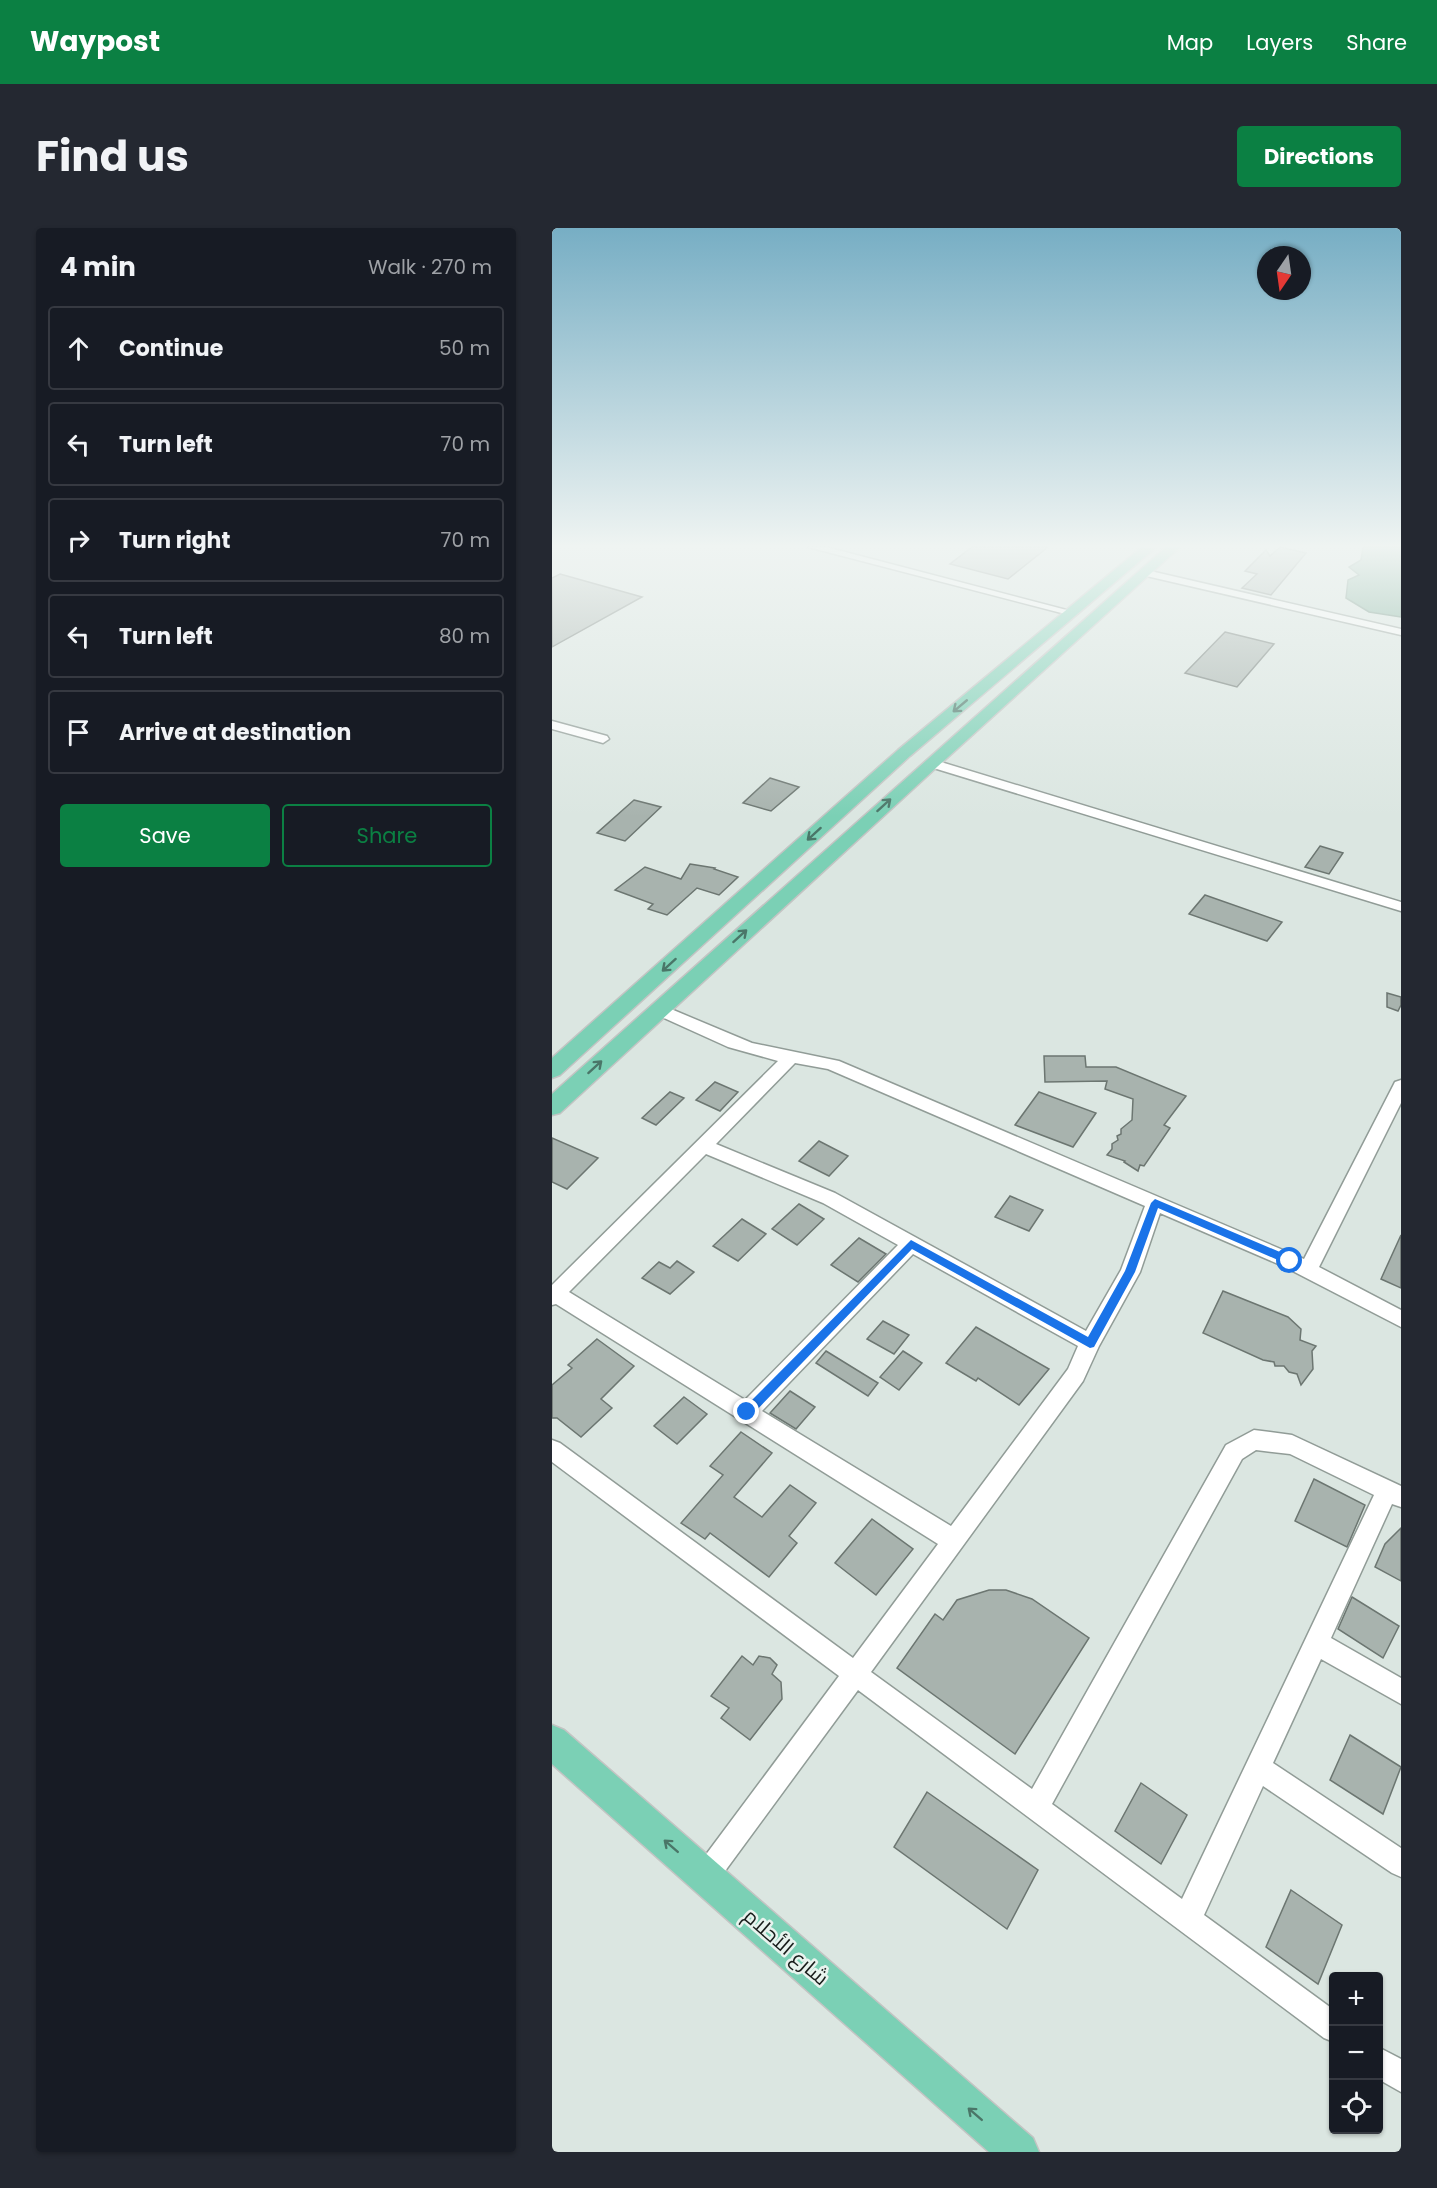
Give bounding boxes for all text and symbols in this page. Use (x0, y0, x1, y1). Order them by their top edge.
text: Waypost (30, 22, 160, 61)
text: Map (1167, 28, 1213, 57)
text: Layers (1246, 28, 1313, 57)
text: Share (1346, 28, 1407, 57)
button: Directions (1237, 126, 1401, 187)
text: Find us (36, 127, 189, 186)
north arrow (1257, 246, 1311, 300)
text: 4 min (60, 249, 136, 285)
text: Walk · 270 m (368, 253, 492, 281)
icon: ahead (62, 332, 95, 365)
text: Continue (119, 333, 223, 364)
text: 50 m (439, 334, 490, 362)
icon: left (62, 428, 95, 461)
text: Turn left (119, 429, 213, 460)
text: 70 m (441, 430, 490, 458)
icon: right (62, 524, 95, 557)
text: Turn right (119, 525, 230, 556)
text: 70 m (441, 526, 490, 554)
icon: left (62, 620, 95, 653)
text: Turn left (119, 621, 213, 652)
text: 80 m (439, 622, 490, 650)
one-way arrow (953, 700, 969, 713)
icon: arrive (62, 716, 95, 749)
text: Arrive at destination (119, 717, 351, 748)
one-way arrow (876, 798, 891, 812)
button: Save (60, 804, 270, 867)
button: Share (282, 804, 492, 867)
one-way arrow (806, 827, 821, 841)
one-way arrow (732, 929, 747, 943)
one-way arrow (661, 958, 676, 972)
one-way arrow (587, 1060, 602, 1074)
route start (1276, 1247, 1302, 1273)
route end (733, 1398, 759, 1424)
one-way arrow (664, 1839, 679, 1853)
street label: شارع الأحلام (737, 1901, 835, 1992)
map controls (1329, 1972, 1383, 2134)
button: + (1329, 1972, 1383, 2026)
button: − (1329, 2026, 1383, 2080)
button: locate (1329, 2080, 1383, 2134)
one-way arrow (967, 2107, 983, 2120)

